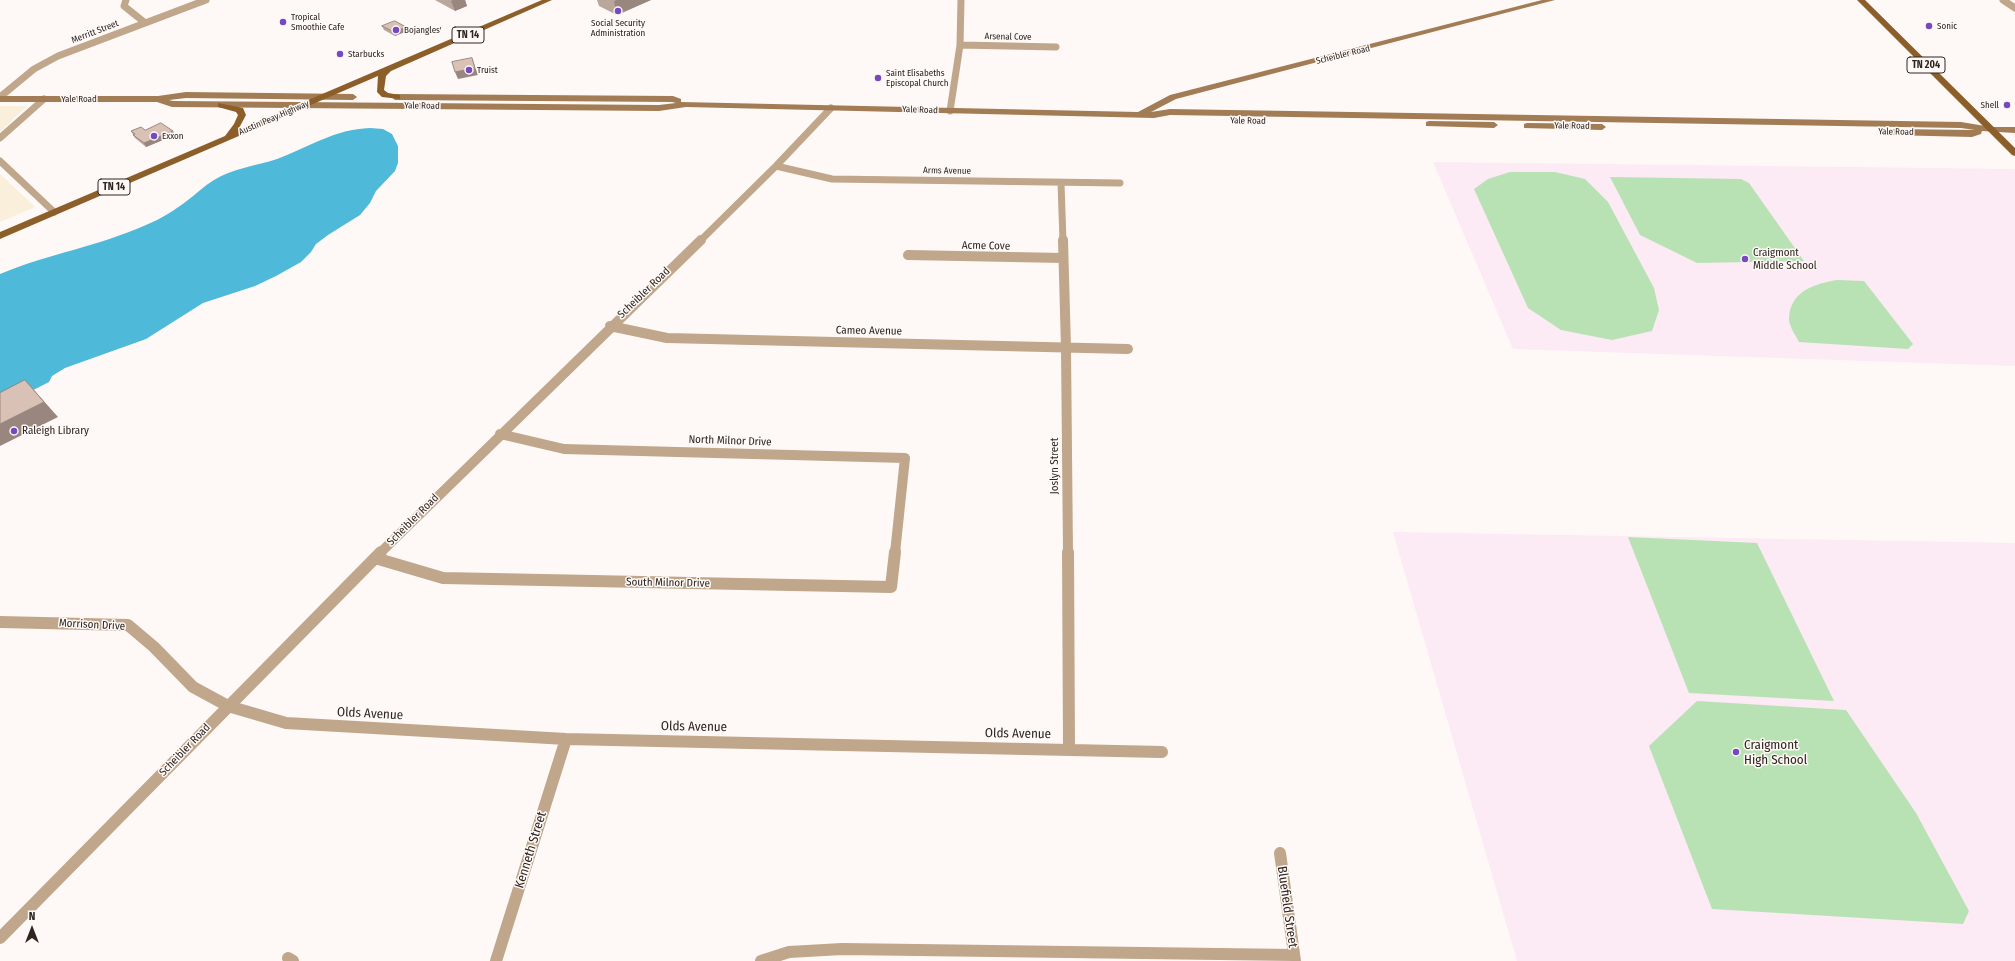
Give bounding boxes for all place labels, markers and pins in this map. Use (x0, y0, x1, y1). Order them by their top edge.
marker: Social Security Administration (613, 6, 623, 16)
place label: Tropical Smoothie Cafe (291, 12, 344, 33)
marker: Tropical Smoothie Cafe (278, 17, 288, 27)
place label: Social Security Administration (591, 18, 645, 39)
marker: Sonic (1924, 21, 1934, 31)
place label: Sonic (1937, 21, 1957, 31)
marker: Bojangles' (391, 25, 401, 35)
place label: Bojangles' (404, 25, 442, 35)
marker: Starbucks (335, 49, 345, 59)
place label: Starbucks (348, 49, 384, 59)
marker: Truist (464, 65, 474, 75)
place label: Truist (477, 65, 498, 75)
place label: Saint Elisabeths Episcopal Church (886, 68, 948, 89)
marker: Saint Elisabeths Episcopal Church (873, 73, 883, 83)
place label: Shell (1981, 100, 1999, 110)
marker: Shell (2002, 100, 2012, 110)
marker: Exxon (149, 131, 159, 141)
place label: Exxon (162, 131, 184, 141)
place label: Craigmont Middle School (1753, 246, 1817, 272)
marker: Craigmont Middle School (1740, 254, 1750, 264)
place label: Raleigh Library (22, 424, 89, 438)
marker: Raleigh Library (9, 426, 19, 436)
place label: Craigmont High School (1744, 737, 1807, 768)
marker: Craigmont High School (1731, 747, 1741, 757)

